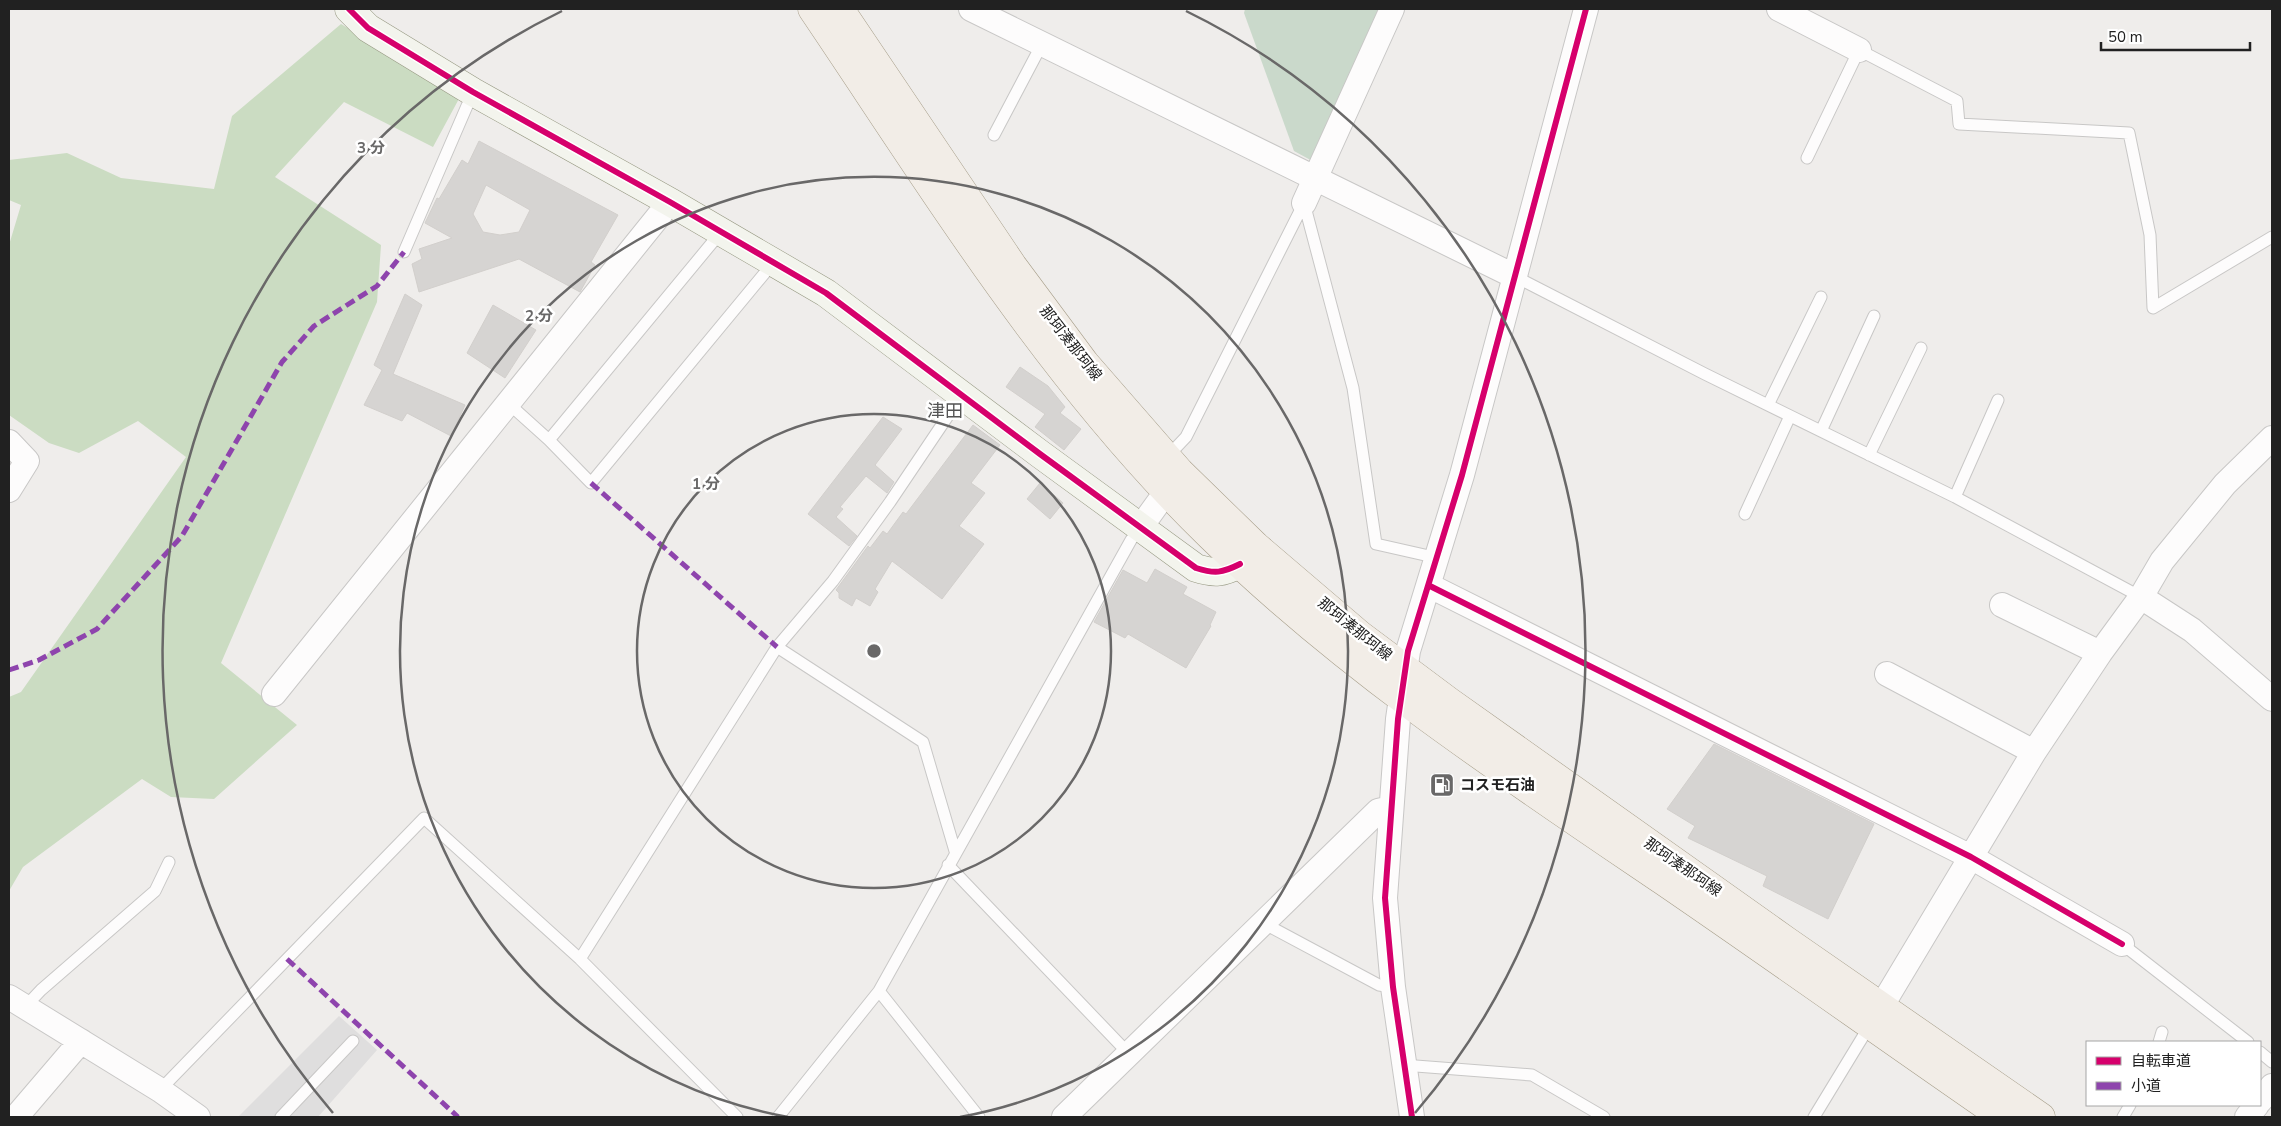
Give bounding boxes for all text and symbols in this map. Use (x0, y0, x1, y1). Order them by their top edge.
scale bar (2101, 20, 2250, 52)
text: 50 m (2108, 27, 2143, 47)
text: 3 分 (357, 138, 385, 158)
street label: 那珂湊那珂線 (1035, 301, 1107, 385)
text: 2 分 (525, 306, 553, 326)
district label: 津田 (927, 399, 963, 423)
text: 1 分 (692, 474, 720, 494)
street label: 那珂湊那珂線 (1314, 593, 1396, 665)
centre of rings (865, 642, 883, 660)
fuel station icon: コスモ石油 (1429, 772, 1455, 798)
place label: コスモ石油 (1460, 775, 1535, 795)
street label: 那珂湊那珂線 (1640, 833, 1726, 901)
legend (2086, 1041, 2261, 1106)
text: 自転車道 (2131, 1051, 2191, 1071)
text: 小道 (2131, 1076, 2161, 1096)

